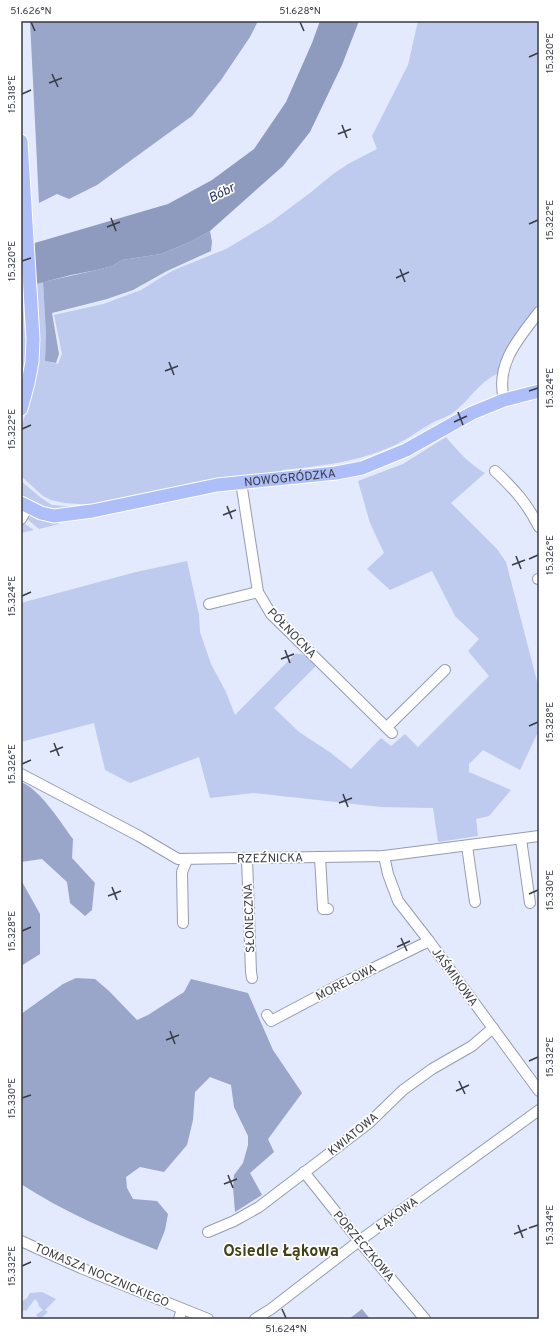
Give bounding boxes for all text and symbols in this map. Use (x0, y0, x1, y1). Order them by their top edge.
text: 51.626°N (10, 5, 52, 18)
text: 51.628°N (279, 5, 321, 18)
text: 15.320°E (544, 33, 557, 73)
text: 15.318°E (6, 75, 19, 113)
water label: Bóbr (206, 180, 238, 207)
text: 15.322°E (544, 200, 557, 240)
text: 15.320°E (6, 241, 19, 281)
text: 15.324°E (544, 368, 557, 408)
text: 15.322°E (6, 409, 19, 449)
street label: NOWOGRÓDZKA (243, 466, 337, 491)
text: 15.326°E (544, 535, 557, 575)
text: 15.324°E (6, 576, 19, 616)
street label: PÓŁNOCNA (263, 605, 319, 662)
text: 15.328°E (544, 702, 557, 742)
text: 15.326°E (6, 744, 19, 784)
street label: RZEŹNICKA (237, 850, 303, 868)
text: 15.330°E (544, 870, 557, 910)
street label: SŁONECZNA (241, 883, 259, 953)
text: 15.328°E (6, 911, 19, 951)
street label: JAŚMINOWA (428, 945, 481, 1010)
street label: MORELOWA (313, 961, 380, 1005)
text: 15.332°E (544, 1037, 557, 1077)
text: 15.330°E (6, 1078, 19, 1118)
street label: KWIATOWA (325, 1110, 382, 1160)
street label: ŁĄKOWA (373, 1194, 422, 1235)
text: 15.334°E (544, 1205, 557, 1245)
street label: PORZECZKOWA (329, 1208, 398, 1285)
street label: TOMASZA NOCZNICKIEGO (32, 1240, 171, 1312)
district label: Osiedle Łąkowa (223, 1242, 339, 1262)
text: 15.332°E (6, 1246, 19, 1286)
text: 51.624°N (265, 1323, 307, 1336)

